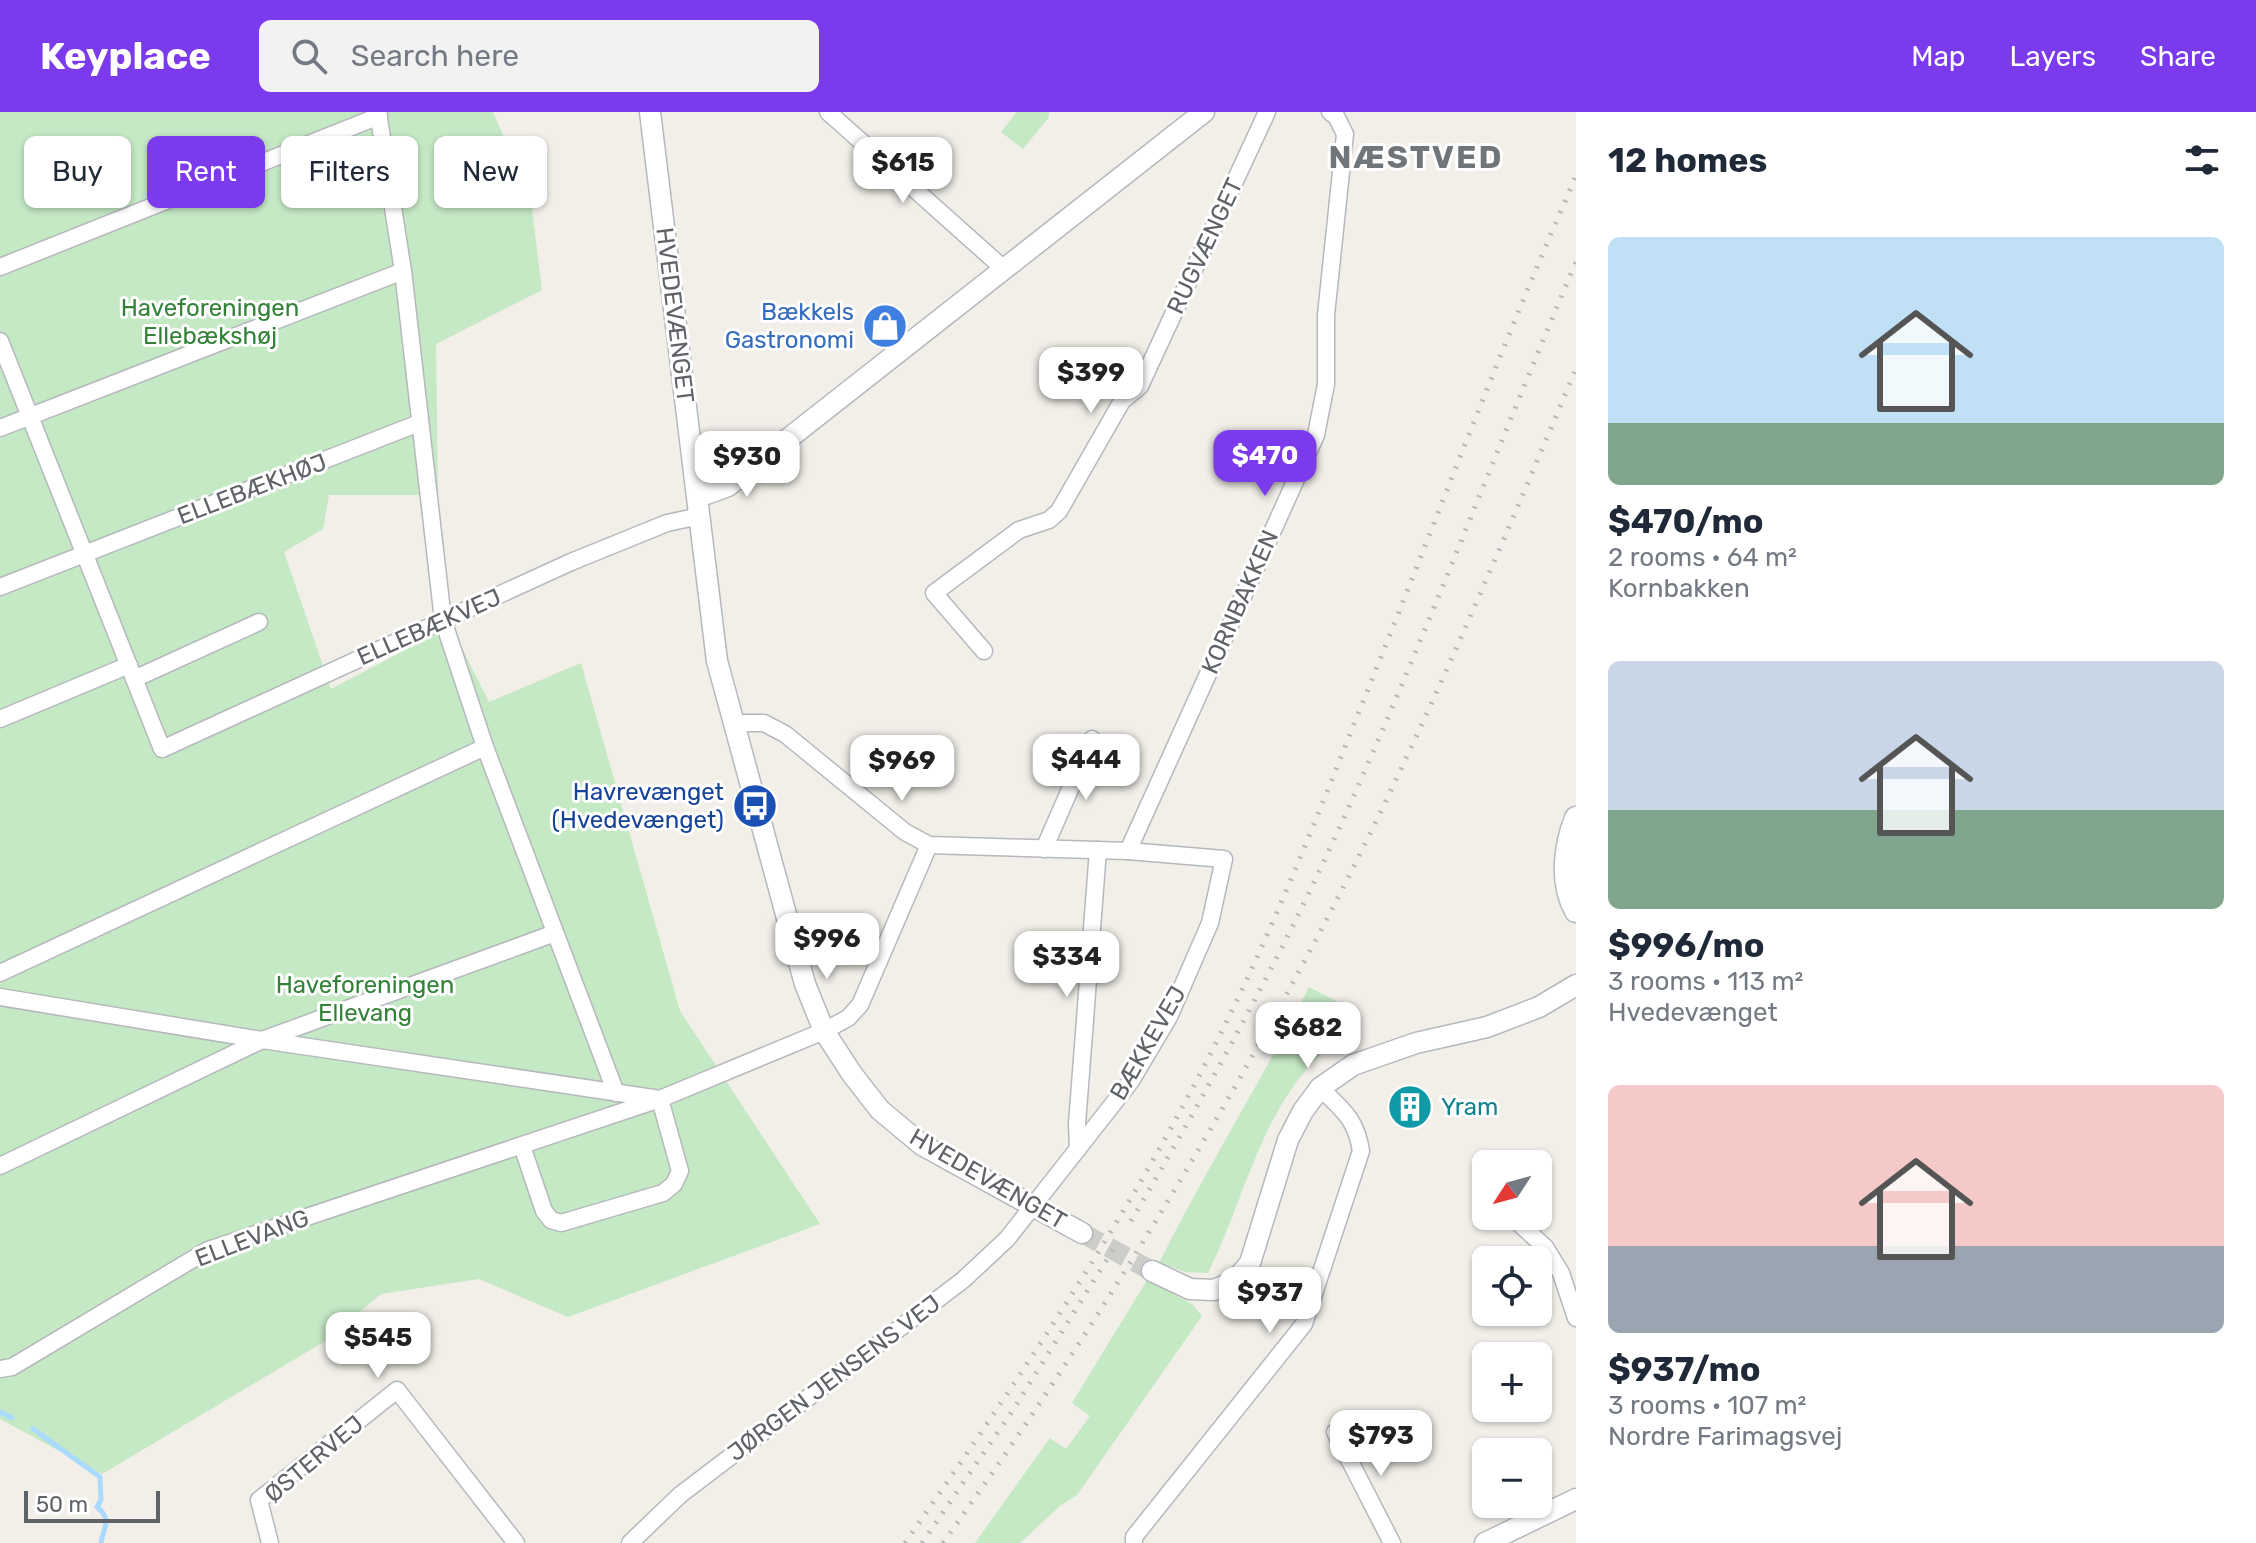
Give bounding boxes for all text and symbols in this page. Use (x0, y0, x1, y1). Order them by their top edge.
search box (259, 20, 819, 92)
text: Keyplace (40, 33, 211, 79)
icon: search (287, 34, 331, 78)
text: Search here (351, 38, 519, 74)
text: Map (1911, 40, 1966, 73)
text: Layers (2010, 40, 2096, 73)
text: Share (2140, 40, 2216, 73)
chip: Buy (24, 136, 131, 208)
chip: Rent (147, 136, 265, 208)
chip: Filters (281, 136, 418, 208)
chip: New (434, 136, 547, 208)
pin: $615 (856, 137, 950, 205)
district label: NÆSTVED (1329, 138, 1503, 176)
icon: filters (2180, 138, 2224, 182)
text: 12 homes (1608, 140, 1767, 181)
text: $615 (871, 147, 935, 178)
street label: RUGVÆNGET (1161, 174, 1249, 318)
street label: HVEDEVÆNGET (650, 226, 700, 404)
icon: home (1844, 289, 1988, 433)
park label: Haveforeningen Ellebækshøj (121, 294, 299, 350)
place label: Bækkels Gastronomi (725, 298, 854, 354)
shop icon: Bækkels Gastronomi (861, 302, 909, 350)
pin: $399 (1044, 347, 1138, 415)
text: $399 (1057, 357, 1125, 388)
pin: $470 (1218, 430, 1312, 498)
pin: $930 (700, 431, 794, 499)
text: $470 (1231, 440, 1299, 471)
text: $930 (713, 441, 781, 472)
street label: ELLEBÆKHØJ (173, 448, 331, 530)
text: $470/mo (1608, 501, 1763, 542)
street label: KORNBAKKEN (1196, 526, 1284, 678)
text: 2 rooms · 64 m² (1608, 542, 1797, 573)
text: Kornbakken (1608, 573, 1750, 604)
street label: ELLEBÆKVEJ (353, 583, 505, 671)
icon: home (1844, 713, 1988, 857)
pin: $444 (1039, 734, 1133, 802)
pin: $969 (855, 735, 949, 803)
text: $444 (1051, 744, 1121, 775)
text: $969 (868, 745, 936, 776)
place label: Havrevænget (Hvedevænget) (552, 778, 724, 834)
bus stop icon: Havrevænget (Hvedevænget) (731, 782, 779, 830)
pin: $996 (780, 913, 874, 981)
text: $996 (793, 923, 861, 954)
text: $996/mo (1608, 925, 1765, 966)
pin: $334 (1020, 931, 1114, 999)
text: $334 (1032, 941, 1102, 972)
text: 3 rooms · 113 m² (1608, 966, 1803, 997)
park label: Haveforeningen Ellevang (276, 971, 454, 1027)
street label: BÆKKEVEJ (1104, 981, 1192, 1105)
text: Hvedevænget (1608, 997, 1778, 1028)
pin: $682 (1261, 1002, 1355, 1070)
text: $682 (1274, 1012, 1342, 1043)
building icon: Yram (1386, 1083, 1434, 1131)
place label: Yram (1441, 1093, 1498, 1121)
street label: HVEDEVÆNGET (905, 1123, 1071, 1235)
icon: home (1844, 1137, 1988, 1281)
north arrow (1472, 1150, 1552, 1230)
map controls (1472, 1150, 1552, 1518)
street label: ELLEVANG (191, 1204, 313, 1272)
button: locate (1472, 1246, 1552, 1326)
pin: $937 (1223, 1267, 1317, 1335)
text: $937 (1237, 1277, 1303, 1308)
street label: JØRGEN JENSENS VEJ (722, 1289, 946, 1467)
pin: $545 (331, 1312, 425, 1380)
text: $545 (344, 1322, 412, 1353)
button: + (1472, 1342, 1552, 1422)
text: $937/mo (1608, 1349, 1760, 1390)
text: 3 rooms · 107 m² (1608, 1390, 1807, 1421)
street label: ØSTERVEJ (259, 1410, 369, 1508)
pin: $793 (1334, 1410, 1428, 1478)
text: $793 (1348, 1420, 1414, 1451)
text: Nordre Farimagsvej (1608, 1421, 1842, 1452)
button: − (1472, 1438, 1552, 1518)
scale bar (24, 1487, 160, 1523)
text: 50 m (36, 1491, 88, 1518)

